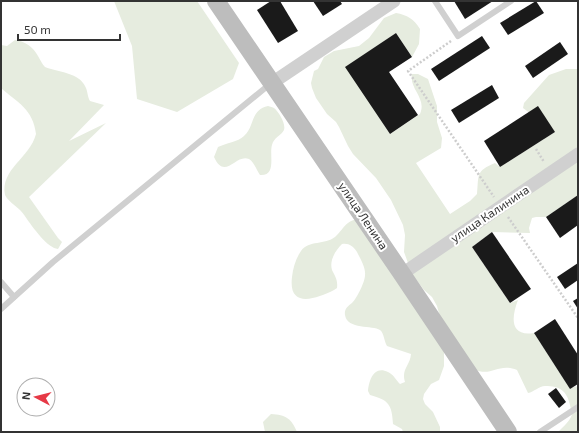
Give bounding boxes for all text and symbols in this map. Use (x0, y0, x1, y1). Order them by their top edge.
scale bar (18, 16, 120, 42)
text: 50 m (24, 22, 51, 36)
street label: улица Ленина (335, 179, 391, 252)
street label: улица Калинина (448, 182, 532, 245)
north arrow (16, 377, 56, 417)
text: N (19, 391, 33, 400)

